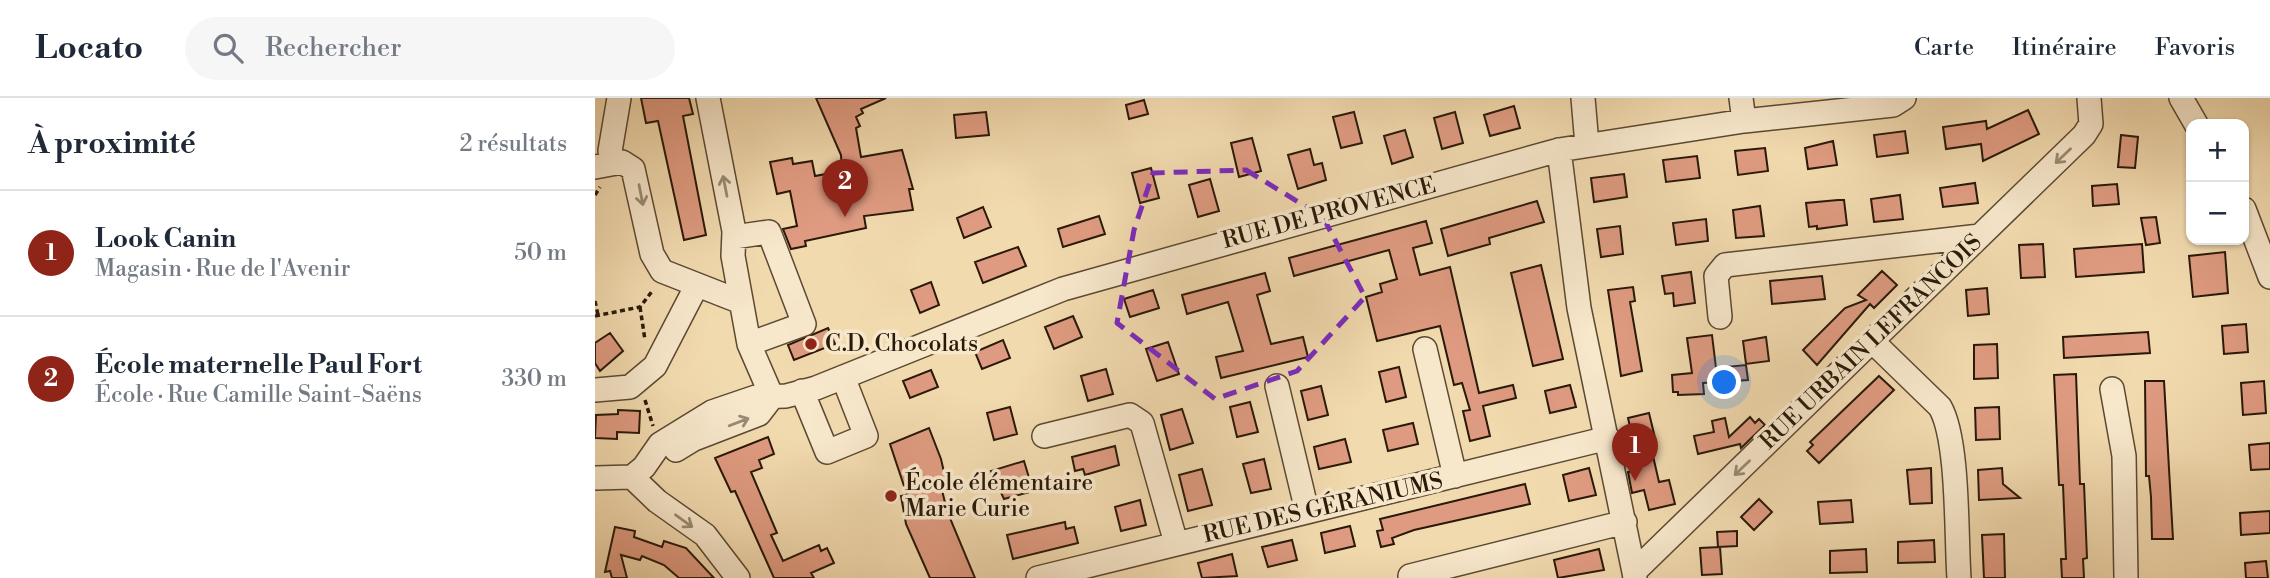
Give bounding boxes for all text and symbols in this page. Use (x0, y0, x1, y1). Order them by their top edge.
search box (185, 17, 675, 80)
text: Locato (35, 28, 143, 69)
icon: search (209, 29, 247, 67)
text: Rechercher (265, 32, 401, 64)
text: Carte (1914, 33, 1974, 63)
text: Itinéraire (2012, 33, 2117, 63)
text: Favoris (2155, 33, 2235, 63)
map controls (2186, 119, 2249, 245)
button: + (2186, 119, 2249, 182)
text: À proximité (28, 125, 196, 163)
text: 2 résultats (459, 130, 567, 158)
one-way arrow (2055, 147, 2072, 164)
pin: 2 (822, 159, 868, 217)
street label: RUE DE PROVENCE (1219, 171, 1439, 255)
one-way arrow (718, 175, 732, 198)
button: − (2186, 182, 2249, 245)
one-way arrow (635, 183, 648, 206)
text: Look Canin (95, 223, 236, 255)
street label: RUE URBAIN LEFRANCOIS (1754, 229, 1988, 455)
text: 1 (45, 239, 57, 267)
text: 50 m (514, 239, 567, 267)
text: Magasin · Rue de l'Avenir (95, 255, 351, 283)
place label: C.D. Chocolats (825, 330, 978, 358)
marker: C.D. Chocolats (803, 336, 819, 352)
text: École maternelle Paul Fort (95, 349, 422, 381)
text: 2 (44, 365, 58, 393)
text: 330 m (501, 365, 567, 393)
your location (1707, 365, 1741, 399)
text: École · Rue Camille Saint-Saëns (95, 381, 422, 409)
one-way arrow (727, 414, 749, 427)
pin: 1 (1612, 423, 1658, 481)
one-way arrow (1734, 459, 1751, 476)
street label: RUE DES GÉRANIUMS (1200, 465, 1446, 549)
place label: École élémentaire Marie Curie (905, 467, 1093, 523)
marker: École élémentaire Marie Curie (883, 488, 899, 504)
one-way arrow (675, 513, 694, 528)

